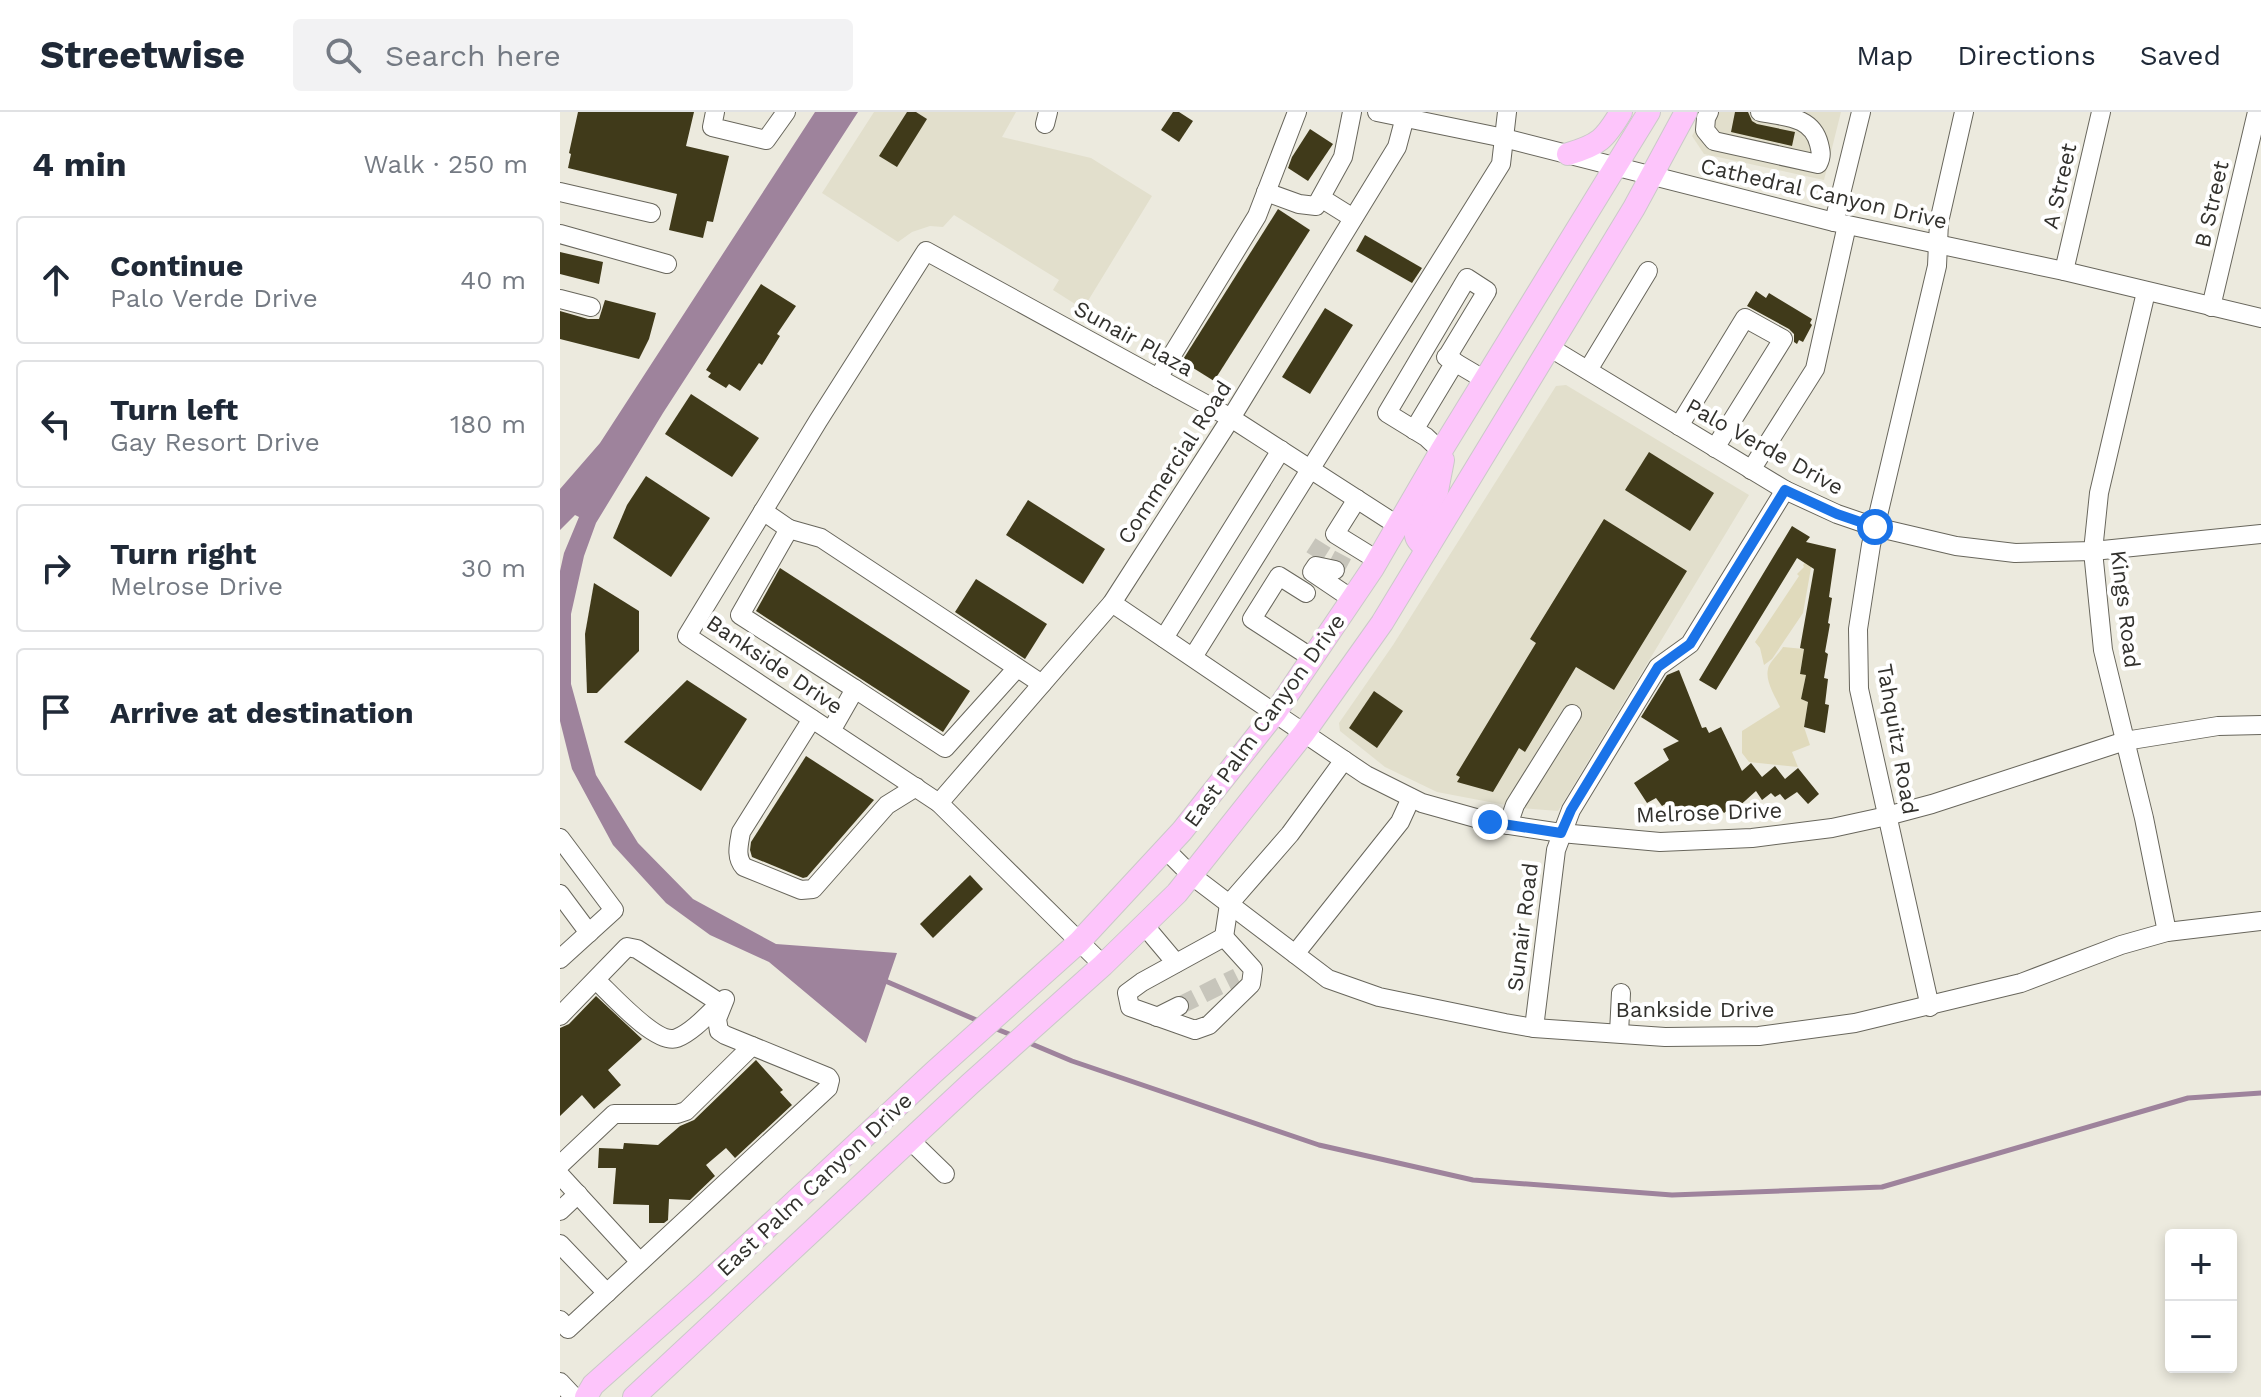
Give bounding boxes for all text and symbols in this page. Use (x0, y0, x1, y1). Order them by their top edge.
search box (293, 19, 853, 91)
text: Streetwise (40, 33, 245, 77)
icon: search (321, 33, 365, 77)
text: Search here (385, 38, 561, 73)
text: Map (1856, 39, 1913, 72)
text: Directions (1957, 39, 2096, 72)
text: Saved (2140, 39, 2221, 72)
street label: A Street (2037, 141, 2081, 231)
text: 4 min (32, 144, 127, 184)
text: Walk · 250 m (363, 149, 528, 179)
street label: Cathedral Canyon Drive (1698, 153, 1950, 234)
street label: B Street (2189, 158, 2234, 250)
text: Continue (110, 248, 243, 283)
icon: ahead (34, 258, 78, 302)
text: 40 m (460, 265, 526, 295)
text: Palo Verde Drive (110, 283, 318, 313)
street label: Sunair Plaza (1070, 295, 1198, 381)
street label: Commercial Road (1112, 376, 1236, 548)
text: Turn left (110, 392, 238, 427)
street label: Palo Verde Drive (1682, 393, 1848, 500)
icon: left (34, 402, 78, 446)
text: 180 m (450, 409, 526, 439)
text: Gay Resort Drive (110, 427, 320, 457)
route start (1857, 509, 1893, 545)
text: Turn right (110, 536, 256, 571)
icon: right (34, 546, 78, 590)
street label: Kings Road (2106, 549, 2145, 669)
text: 30 m (461, 553, 526, 583)
text: Melrose Drive (110, 571, 283, 601)
street label: East Palm Canyon Drive (1179, 609, 1350, 832)
street label: Bankside Drive (702, 610, 848, 719)
street label: Tahquitz Road (1872, 662, 1923, 816)
icon: arrive (34, 690, 78, 734)
text: Arrive at destination (110, 695, 414, 730)
street label: Melrose Drive (1635, 797, 1783, 828)
route end (1472, 804, 1508, 840)
street label: Sunair Road (1502, 861, 1543, 993)
street label: Bankside Drive (1616, 997, 1774, 1022)
street label: East Palm Canyon Drive (712, 1088, 917, 1281)
map controls (2165, 1229, 2237, 1373)
button: + (2165, 1229, 2237, 1301)
button: − (2165, 1301, 2237, 1373)

